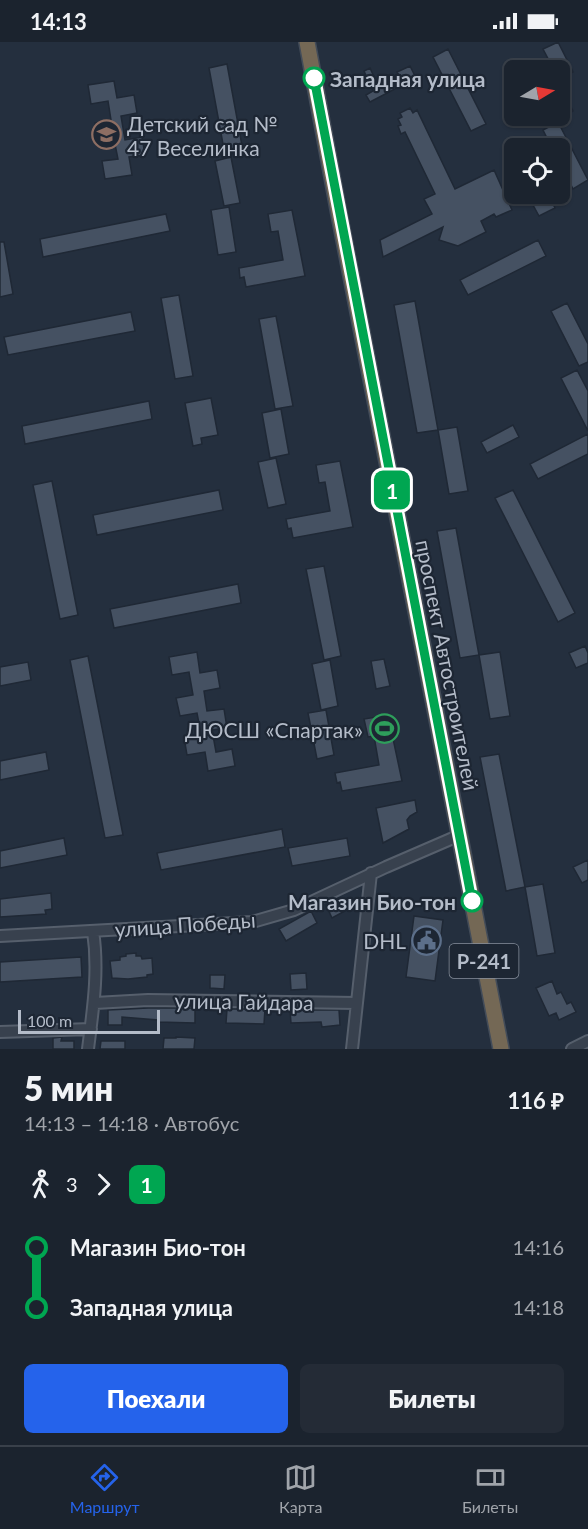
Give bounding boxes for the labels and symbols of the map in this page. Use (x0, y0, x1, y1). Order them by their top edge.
north arrow (504, 60, 570, 126)
place label: Западная улица (330, 66, 486, 91)
marker: Западная улица (303, 67, 325, 89)
place label: Детский сад № 47 Веселинка (127, 111, 278, 160)
school or university icon: Детский сад № 47 Веселинка (90, 119, 122, 151)
line badge: 1 (372, 470, 412, 510)
street label: проспект Автостроителей (411, 538, 485, 792)
sports icon: ДЮСШ «Спартак» (368, 713, 400, 745)
place label: ДЮСШ «Спартак» (185, 717, 363, 742)
place label: Магазин Био-тон (288, 889, 456, 914)
marker: Магазин Био-тон (461, 890, 483, 912)
street label: улица Победы (114, 907, 256, 941)
public building icon: DHL (411, 924, 443, 956)
place label: DHL (363, 928, 406, 953)
road number: Р-241 (450, 944, 518, 978)
street label: улица Гайдара (174, 987, 314, 1015)
scale bar (18, 1007, 160, 1034)

